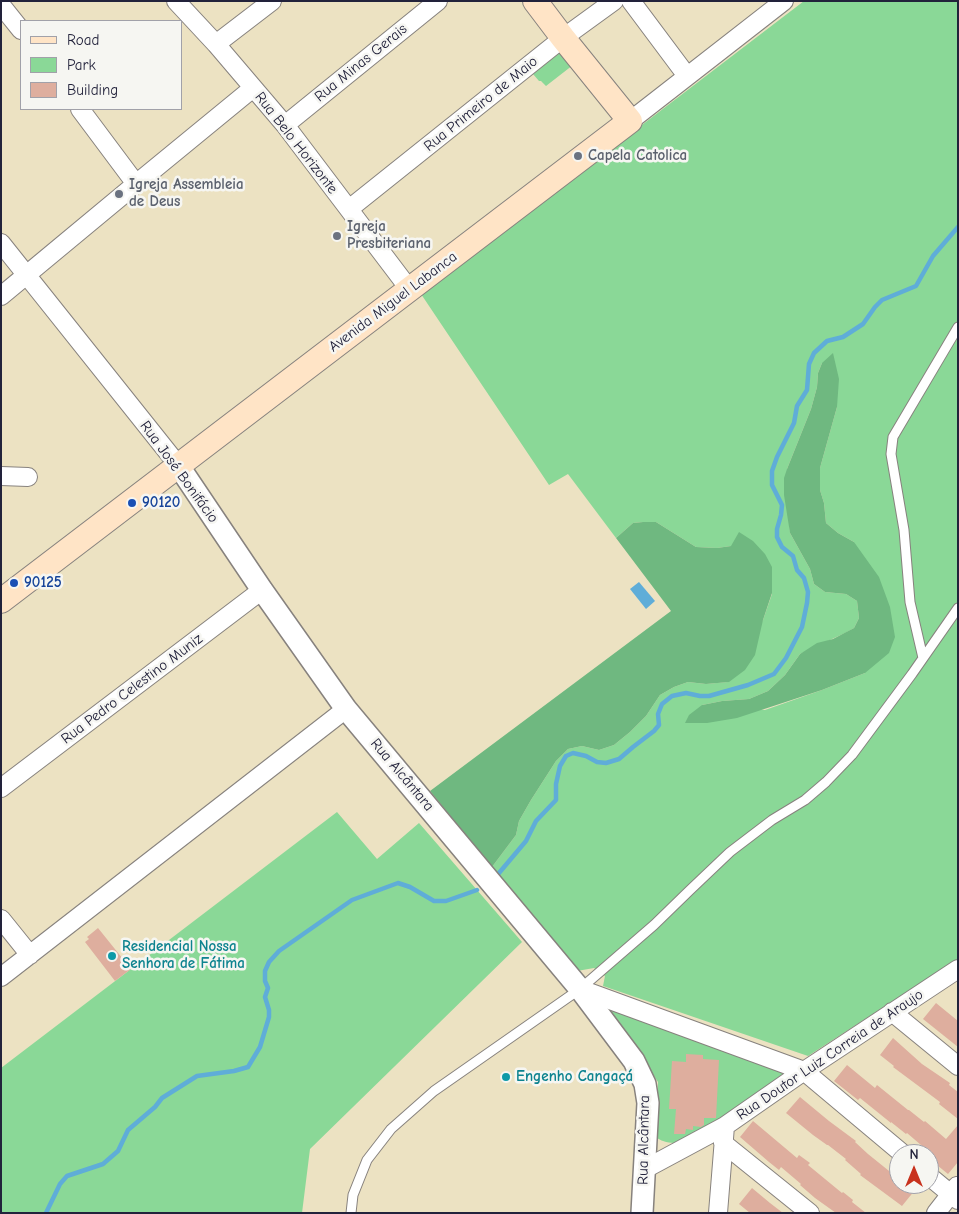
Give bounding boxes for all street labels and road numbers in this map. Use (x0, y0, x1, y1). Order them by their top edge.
street label: Rua Minas Gerais (311, 20, 411, 106)
street label: Rua Primeiro de Maio (420, 53, 542, 155)
street label: Rua Belo Horizonte (251, 88, 341, 198)
street label: Avenida Miguel Labanca (325, 248, 461, 356)
street label: Rua José Bonifácio (136, 417, 222, 527)
street label: Rua Pedro Celestino Muniz (58, 630, 206, 748)
street label: Rua Alcântara (366, 735, 438, 815)
street label: Rua Doutor Luiz Correia de Araujo (733, 986, 927, 1124)
street label: Rua Alcântara (634, 1095, 654, 1185)

